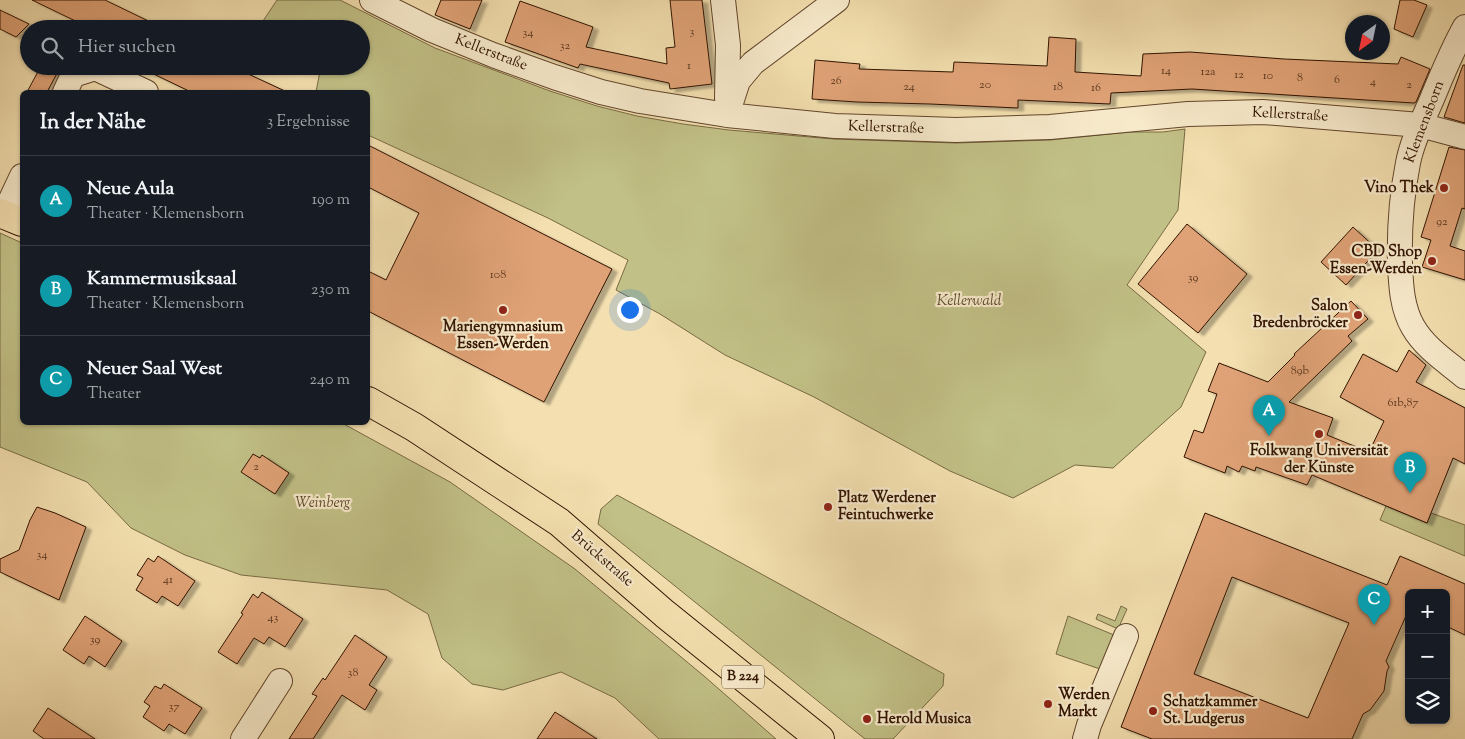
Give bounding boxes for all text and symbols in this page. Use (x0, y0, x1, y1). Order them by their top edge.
north arrow (1345, 15, 1390, 60)
search box (20, 20, 370, 75)
house number: 3 (690, 23, 695, 41)
house number: 34 (523, 24, 533, 42)
street label: Kellerstraße (452, 30, 530, 76)
icon: search (38, 34, 66, 62)
text: Hier suchen (78, 34, 176, 61)
house number: 32 (560, 37, 571, 55)
house number: 1 (687, 57, 691, 75)
house number: 14 (1161, 62, 1171, 80)
house number: 12a (1200, 63, 1216, 81)
house number: 12 (1234, 66, 1244, 84)
house number: 10 (1263, 67, 1273, 85)
house number: 8 (1297, 69, 1303, 87)
house number: 6 (1334, 71, 1340, 89)
house number: 26 (830, 72, 842, 90)
house number: 4 (1370, 73, 1376, 91)
house number: 20 (979, 76, 991, 94)
house number: 2 (1406, 76, 1412, 94)
house number: 24 (903, 78, 915, 96)
house number: 18 (1053, 78, 1063, 96)
street label: Klemensborn (1400, 78, 1450, 166)
house number: 16 (1091, 79, 1101, 97)
street label: Kellerstraße (1251, 103, 1329, 127)
text: In der Nähe (40, 108, 146, 138)
text: 3 Ergebnisse (267, 111, 350, 134)
street label: Kellerstraße (847, 116, 925, 140)
text: Neue Aula (87, 176, 174, 203)
place label: Vino Thek (1364, 178, 1435, 199)
marker: Vino Thek (1438, 182, 1450, 194)
text: A (50, 189, 63, 212)
text: 190 m (312, 189, 350, 212)
text: Theater · Klemensborn (87, 203, 244, 226)
house number: 92 (1436, 213, 1448, 231)
place label: CBD Shop Essen-Werden (1330, 242, 1423, 280)
marker: CBD Shop Essen-Werden (1426, 255, 1438, 267)
text: Kammermusiksaal (87, 266, 237, 293)
house number: 108 (490, 266, 506, 284)
house number: 39 (1188, 269, 1198, 287)
text: B (51, 279, 61, 302)
text: 230 m (311, 279, 350, 302)
park label: Kellerwald (937, 291, 1002, 312)
text: Theater · Klemensborn (87, 293, 244, 316)
place label: Salon Bredenbröcker (1253, 296, 1348, 334)
your location (617, 297, 643, 323)
marker: Mariengymnasium Essen-Werden (497, 304, 509, 316)
marker: Salon Bredenbröcker (1352, 309, 1364, 321)
place label: Mariengymnasium Essen-Werden (443, 317, 564, 355)
text: Neuer Saal West (87, 356, 222, 383)
house number: 89b (1291, 362, 1310, 380)
text: C (50, 369, 62, 392)
text: 240 m (309, 369, 350, 392)
text: Theater (87, 383, 141, 406)
house number: 61b,87 (1387, 394, 1419, 412)
pin: A (1253, 395, 1285, 436)
marker: Folkwang Universität der Künste (1313, 428, 1325, 440)
place label: Folkwang Universität der Künste (1250, 441, 1389, 479)
pin: B (1394, 452, 1426, 493)
house number: 2 (253, 458, 259, 476)
place label: Platz Werdener Feintuchwerke (838, 488, 936, 526)
park label: Weinberg (295, 493, 351, 514)
marker: Platz Werdener Feintuchwerke (822, 501, 834, 513)
street label: Brückstraße (566, 526, 638, 592)
house number: 34 (37, 546, 47, 564)
house number: 41 (163, 571, 173, 589)
pin: C (1358, 584, 1390, 625)
map controls (1405, 589, 1450, 724)
button: + (1405, 589, 1450, 634)
house number: 43 (268, 609, 279, 627)
house number: 39 (90, 631, 100, 649)
button: − (1405, 634, 1450, 679)
house number: 38 (348, 664, 358, 682)
road number: B 224 (722, 666, 764, 689)
button: layers (1405, 679, 1450, 724)
place label: Werden Markt (1058, 685, 1110, 723)
place label: Schatzkammer St. Ludgerus (1163, 692, 1258, 730)
house number: 37 (169, 698, 179, 716)
marker: Werden Markt (1042, 698, 1054, 710)
marker: Schatzkammer St. Ludgerus (1147, 705, 1159, 717)
place label: Herold Musica (877, 709, 971, 730)
marker: Herold Musica (861, 713, 873, 725)

